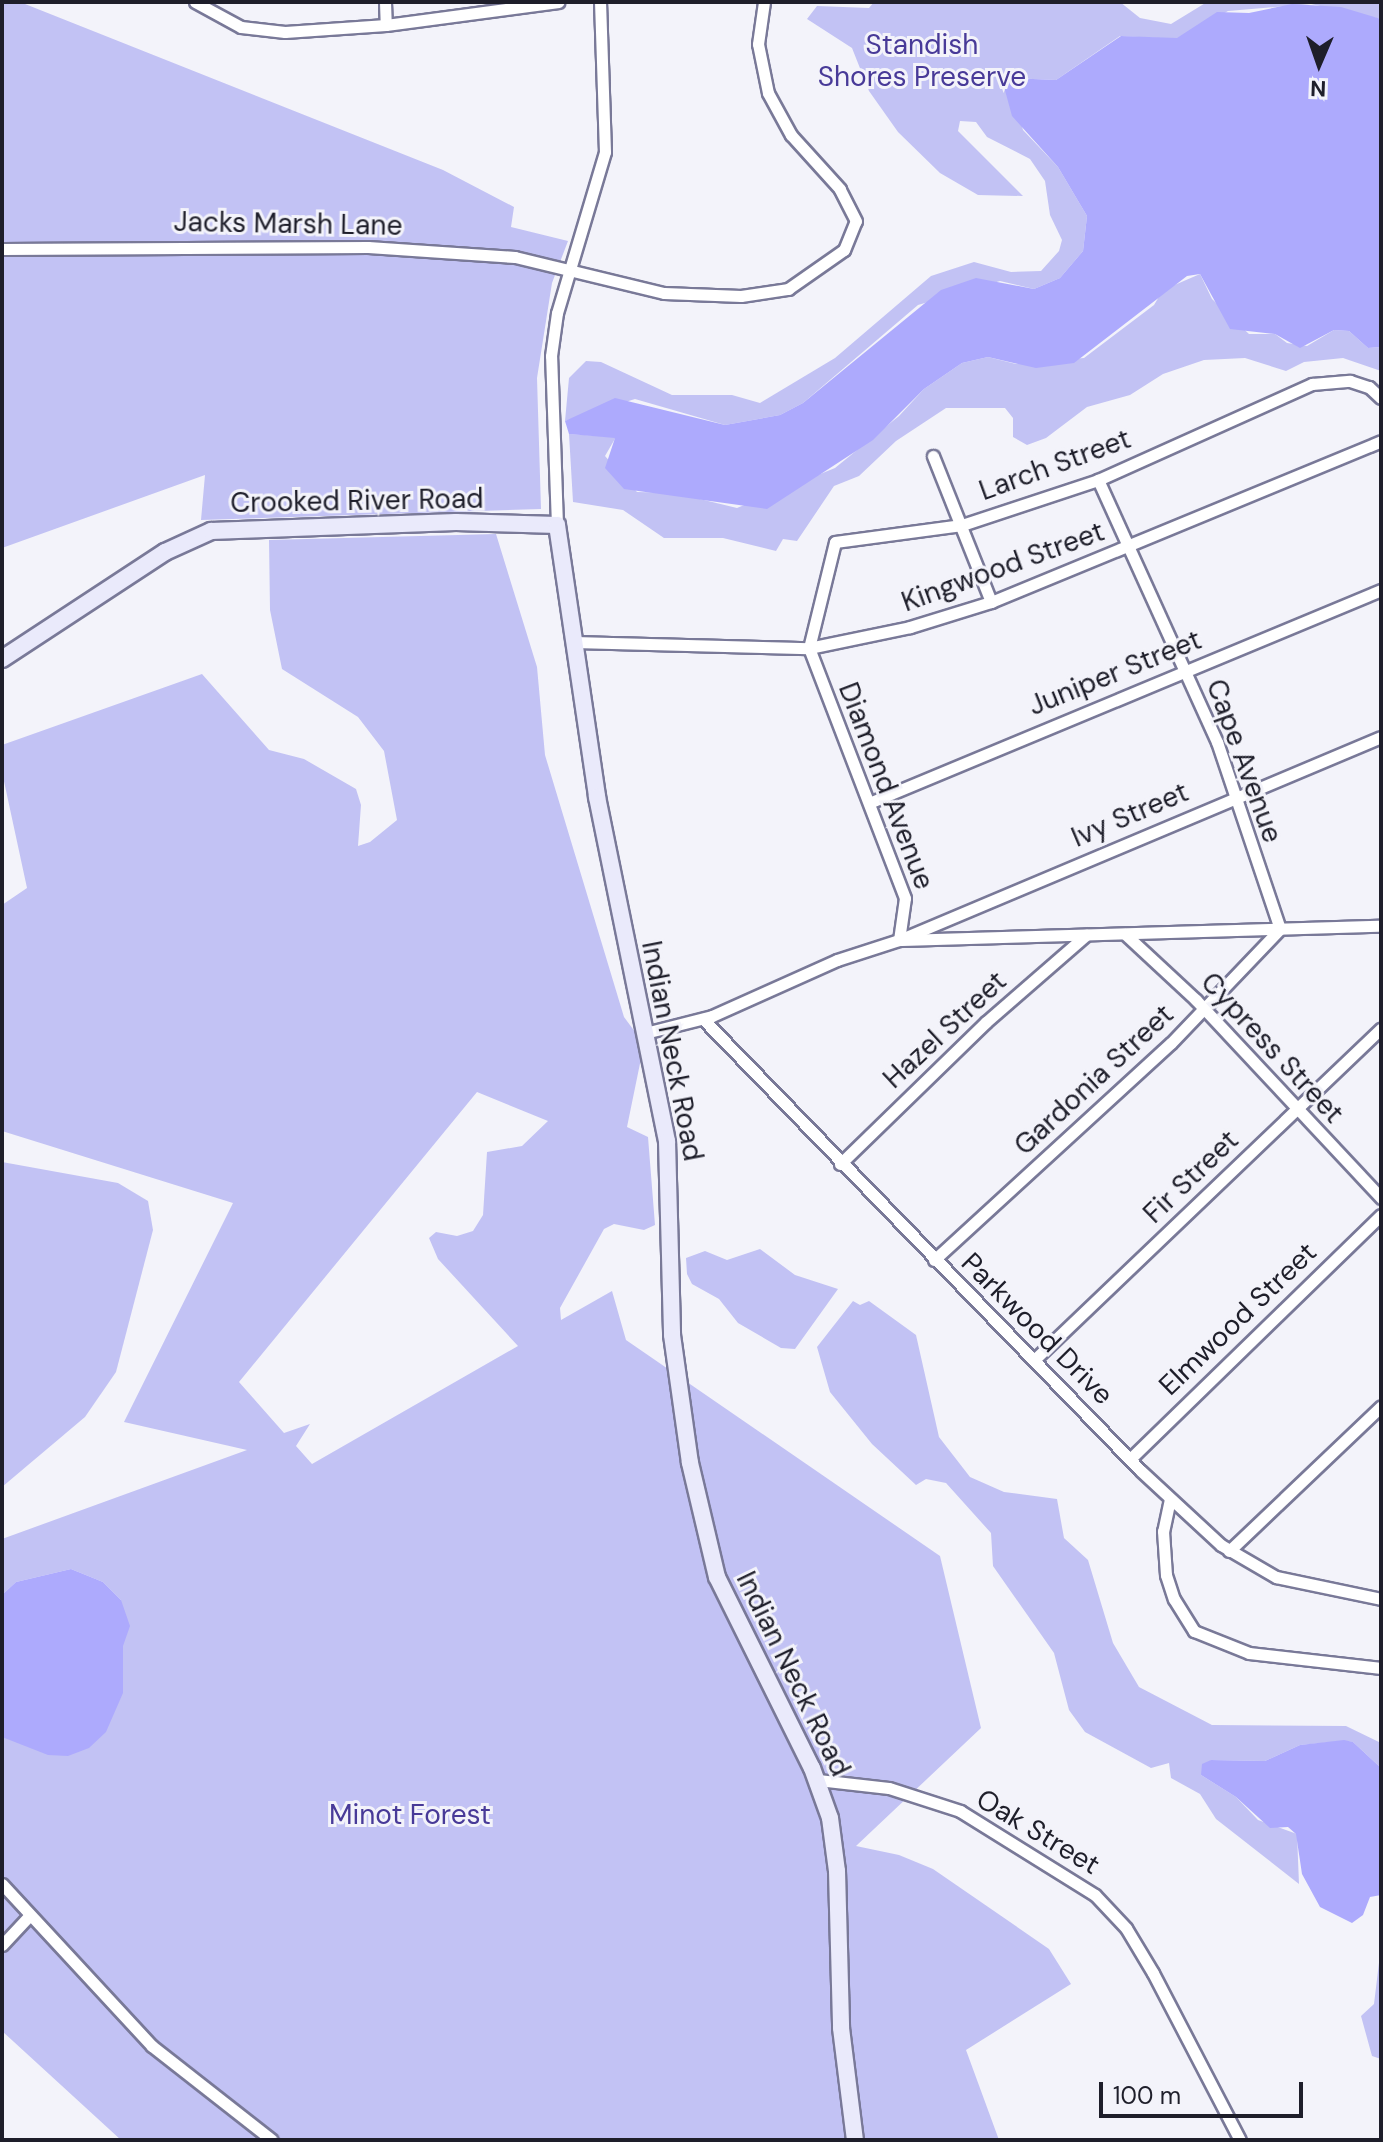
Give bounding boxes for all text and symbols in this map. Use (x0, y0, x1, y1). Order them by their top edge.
north arrow (1279, 24, 1359, 104)
park label: Standish Shores Preserve (818, 28, 1026, 94)
text: N (1310, 74, 1327, 103)
street label: Jacks Marsh Lane (173, 205, 403, 243)
street label: Larch Street (975, 422, 1135, 508)
street label: Crooked River Road (230, 482, 484, 520)
street label: Kingwood Street (897, 515, 1109, 619)
street label: Juniper Street (1024, 623, 1206, 723)
street label: Cape Avenue (1199, 675, 1289, 847)
street label: Diamond Avenue (831, 678, 941, 894)
street label: Ivy Street (1067, 775, 1193, 855)
street label: Indian Neck Road (634, 938, 710, 1164)
street label: Hazel Street (876, 964, 1014, 1096)
street label: Cypress Street (1194, 966, 1350, 1130)
street label: Gardonia Street (1007, 998, 1181, 1162)
street label: Fir Street (1137, 1124, 1245, 1230)
street label: Elmwood Street (1152, 1236, 1324, 1402)
street label: Parkwood Drive (954, 1246, 1120, 1412)
street label: Indian Neck Road (729, 1566, 857, 1782)
street label: Oak Street (970, 1782, 1106, 1882)
park label: Minot Forest (329, 1798, 491, 1832)
scale bar (1103, 2066, 1307, 2116)
text: 100 m (1113, 2080, 1181, 2111)

